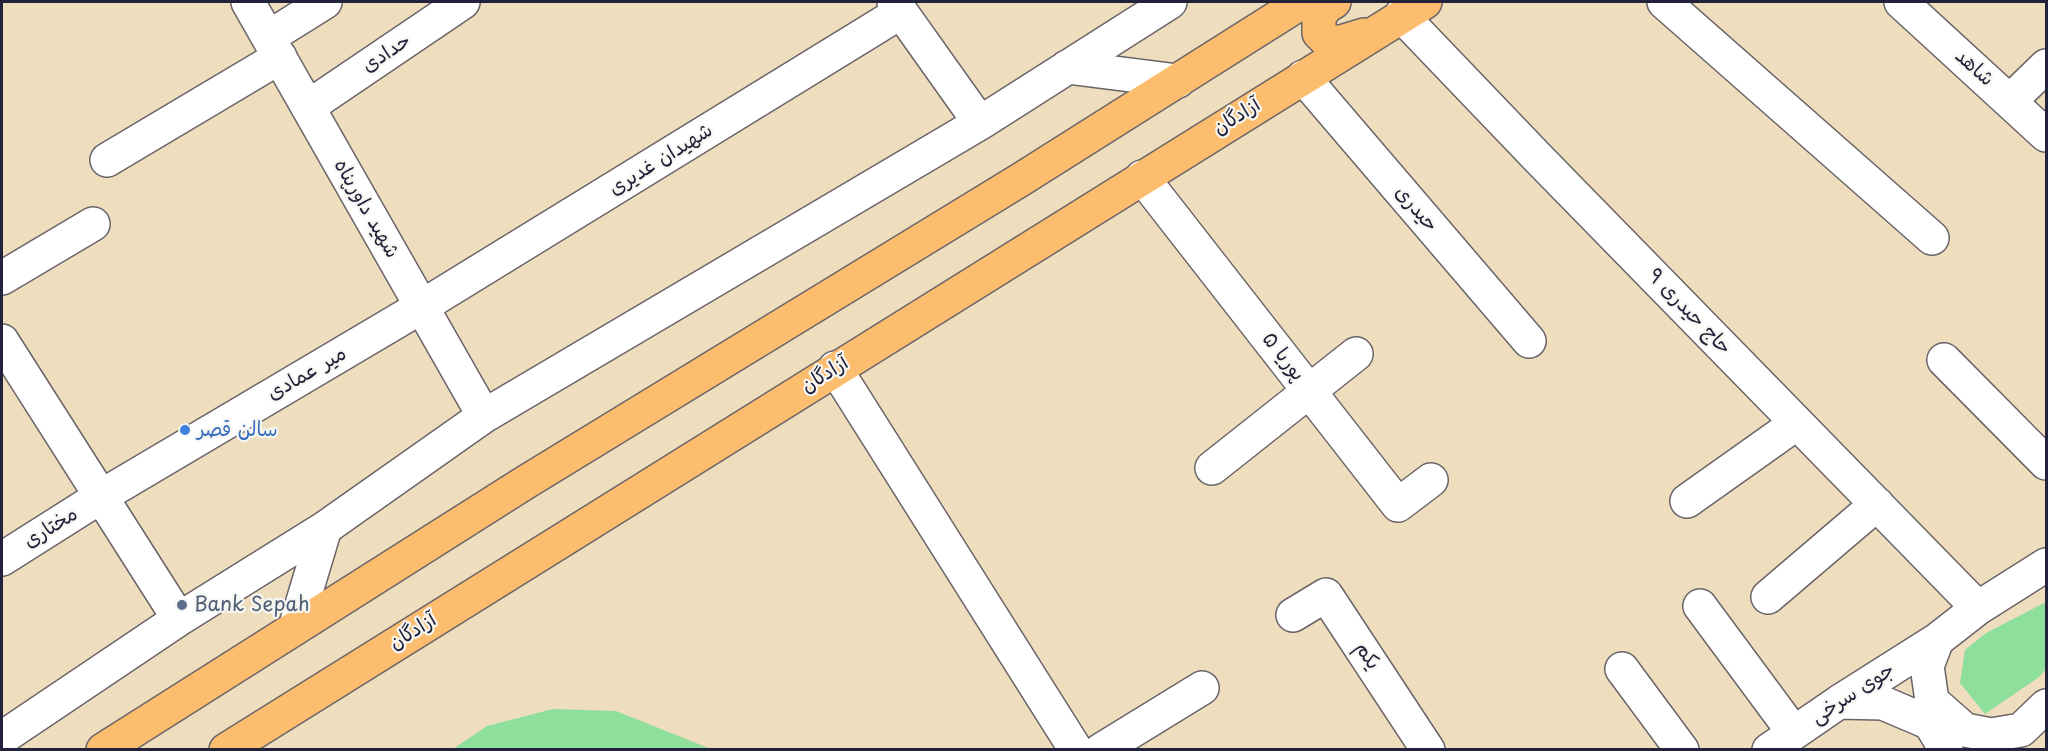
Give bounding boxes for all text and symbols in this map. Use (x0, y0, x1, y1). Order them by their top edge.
street label: حدادی (358, 30, 414, 78)
street label: شاهد (1950, 44, 1998, 92)
street label: آزادگان (1209, 93, 1265, 141)
street label: شهیدان غدیری (605, 119, 717, 201)
street label: شهید داورپناه (328, 155, 404, 263)
street label: حیدری (1389, 181, 1443, 237)
street label: حاج حیدری ۹ (1642, 264, 1736, 360)
street label: پوریا ۵ (1257, 328, 1309, 386)
street label: میر عمادی (263, 342, 351, 406)
street label: آزادگان (797, 351, 853, 399)
place label: سالن قصر (197, 418, 278, 442)
marker: سالن قصر (178, 423, 192, 437)
street label: مختاری (20, 502, 82, 554)
place label: Bank Sepah (194, 593, 310, 617)
marker: Bank Sepah (175, 598, 189, 612)
street label: آزادگان (385, 608, 441, 656)
street label: یکم (1349, 638, 1385, 674)
street label: جوی سرخی (1807, 658, 1899, 730)

